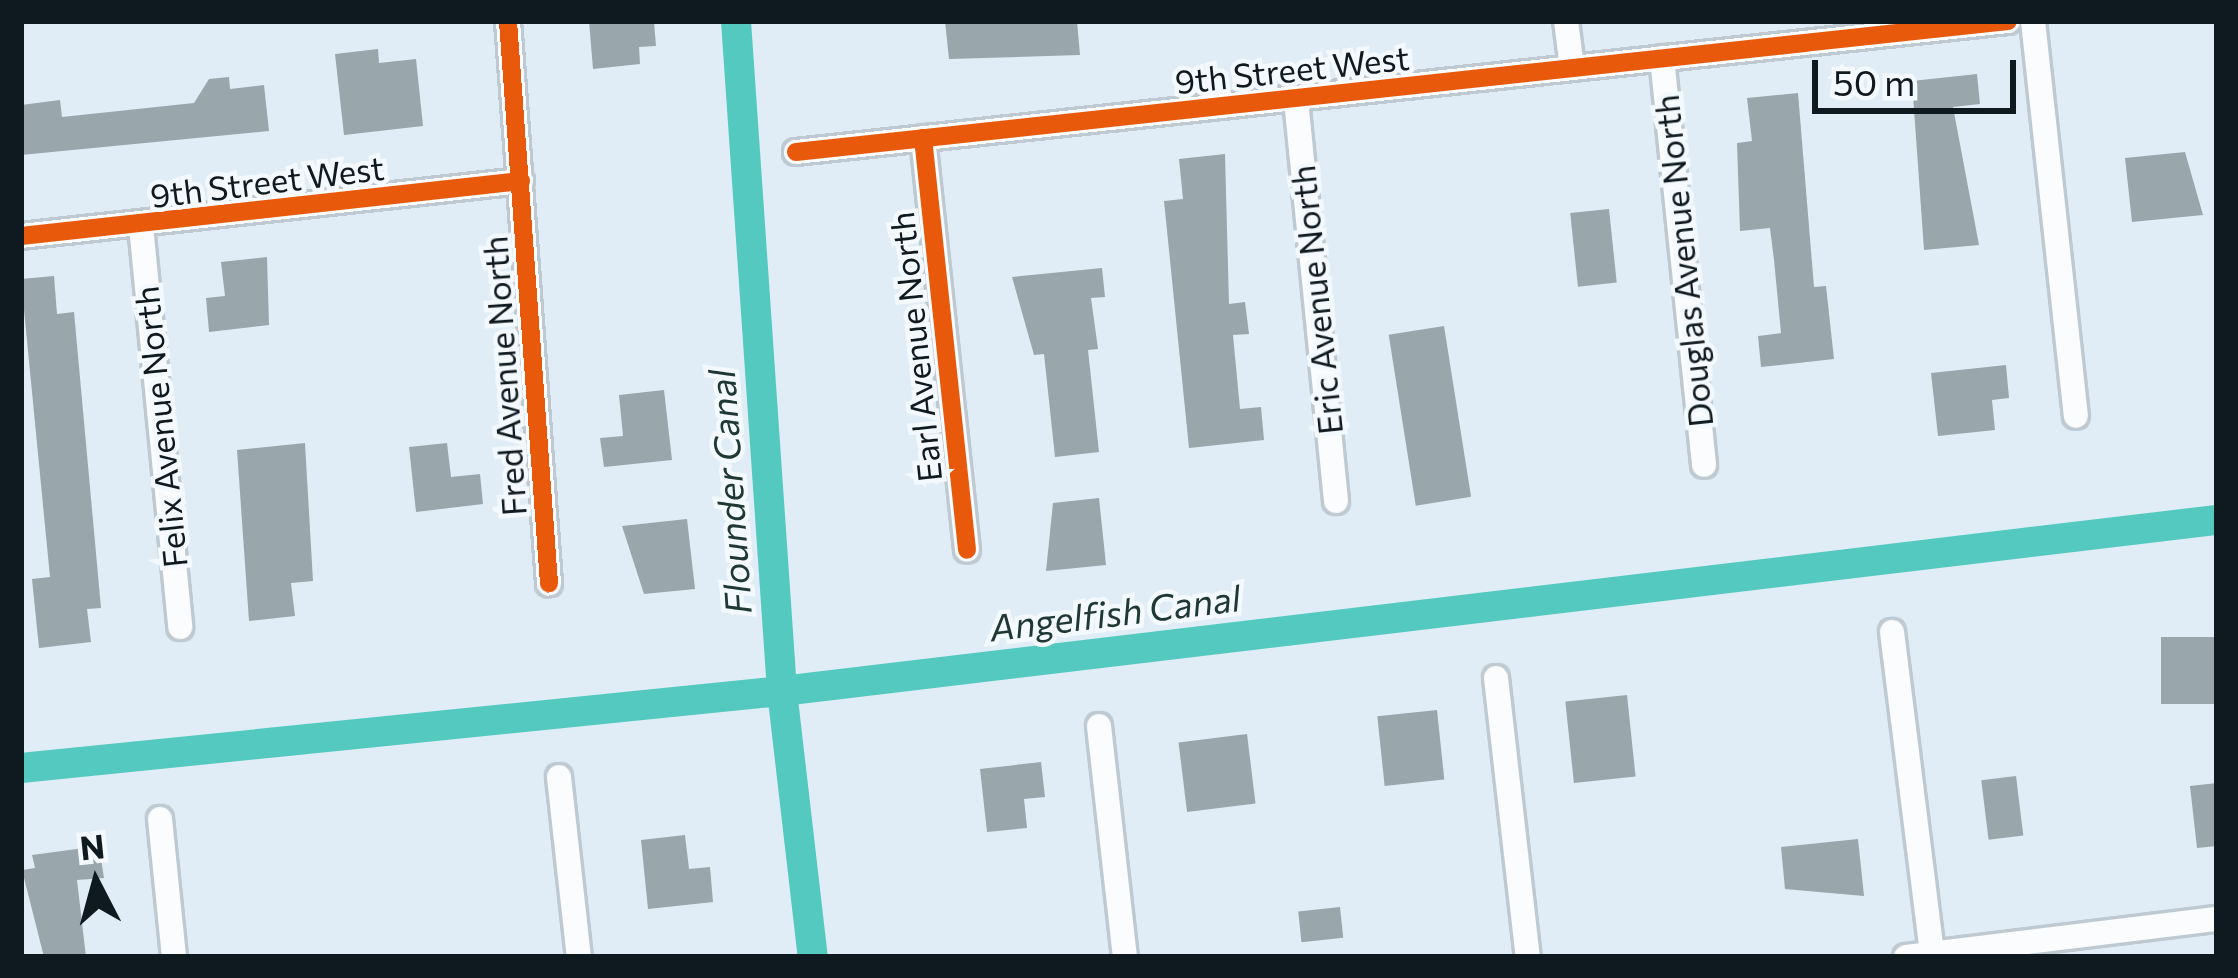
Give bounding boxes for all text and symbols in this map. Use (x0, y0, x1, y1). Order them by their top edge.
scale bar (1818, 36, 2022, 110)
street label: 9th Street West (1173, 37, 1411, 101)
text: 50 m (1833, 59, 1915, 103)
street label: Douglas Avenue North (1646, 93, 1720, 429)
street label: 9th Street West (148, 147, 386, 215)
street label: Eric Avenue North (1282, 163, 1350, 437)
street label: Earl Avenue North (881, 210, 949, 484)
street label: Fred Avenue North (474, 235, 534, 517)
street label: Felix Avenue North (126, 284, 194, 570)
water label: Flounder Canal (699, 368, 759, 616)
water label: Angelfish Canal (987, 575, 1243, 649)
north arrow (36, 822, 156, 942)
text: N (78, 824, 107, 867)

